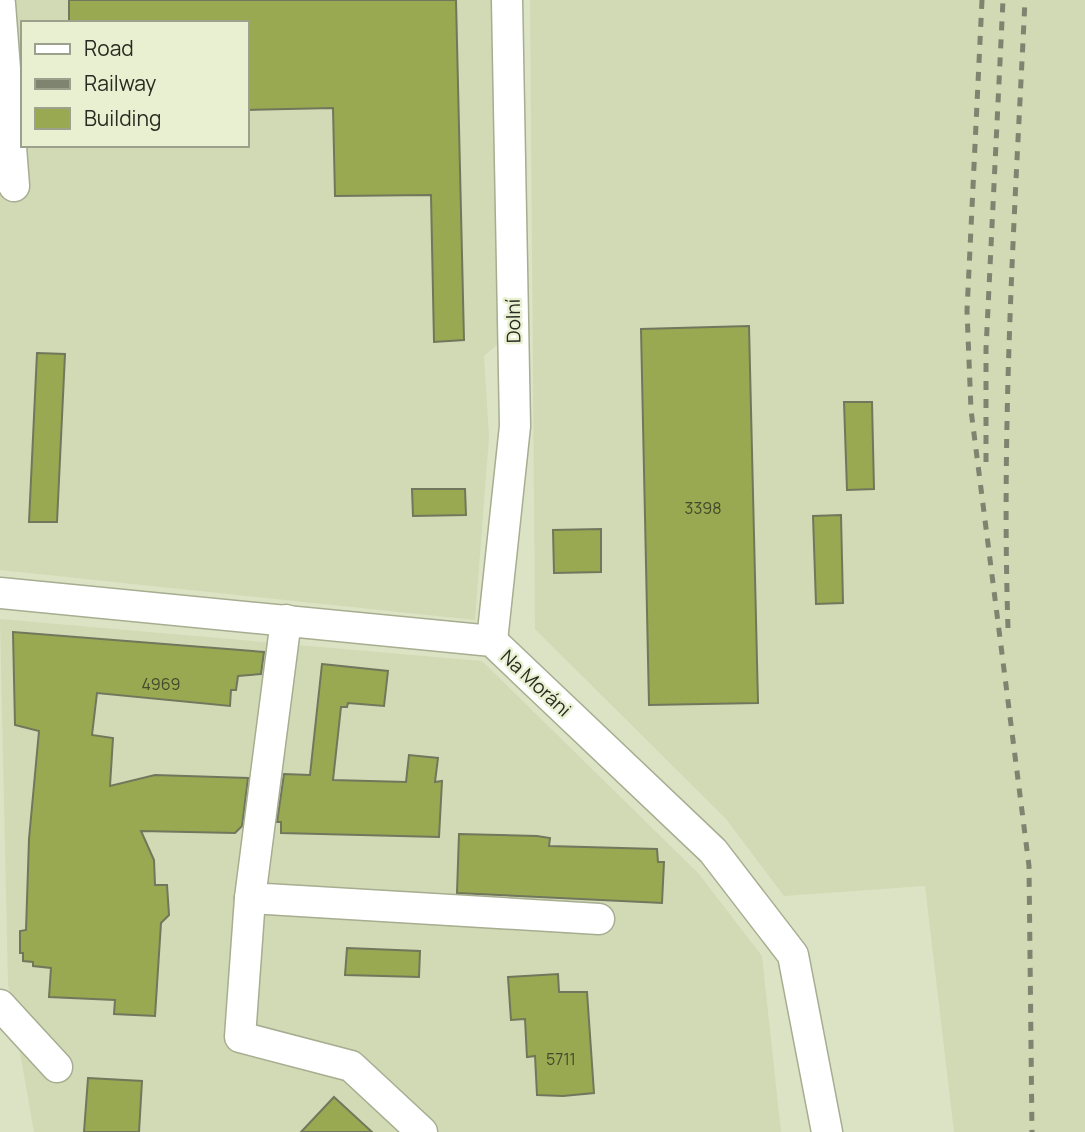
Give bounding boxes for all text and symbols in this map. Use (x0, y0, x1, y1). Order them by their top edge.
legend (21, 21, 248, 147)
text: Road (84, 34, 134, 62)
text: Railway (84, 69, 156, 97)
text: Building (84, 104, 161, 132)
street label: Dolní (500, 299, 526, 343)
house number: 3398 (685, 497, 721, 519)
street label: Na Moráni (495, 644, 577, 722)
house number: 4969 (142, 673, 180, 695)
house number: 5711 (546, 1048, 576, 1070)

